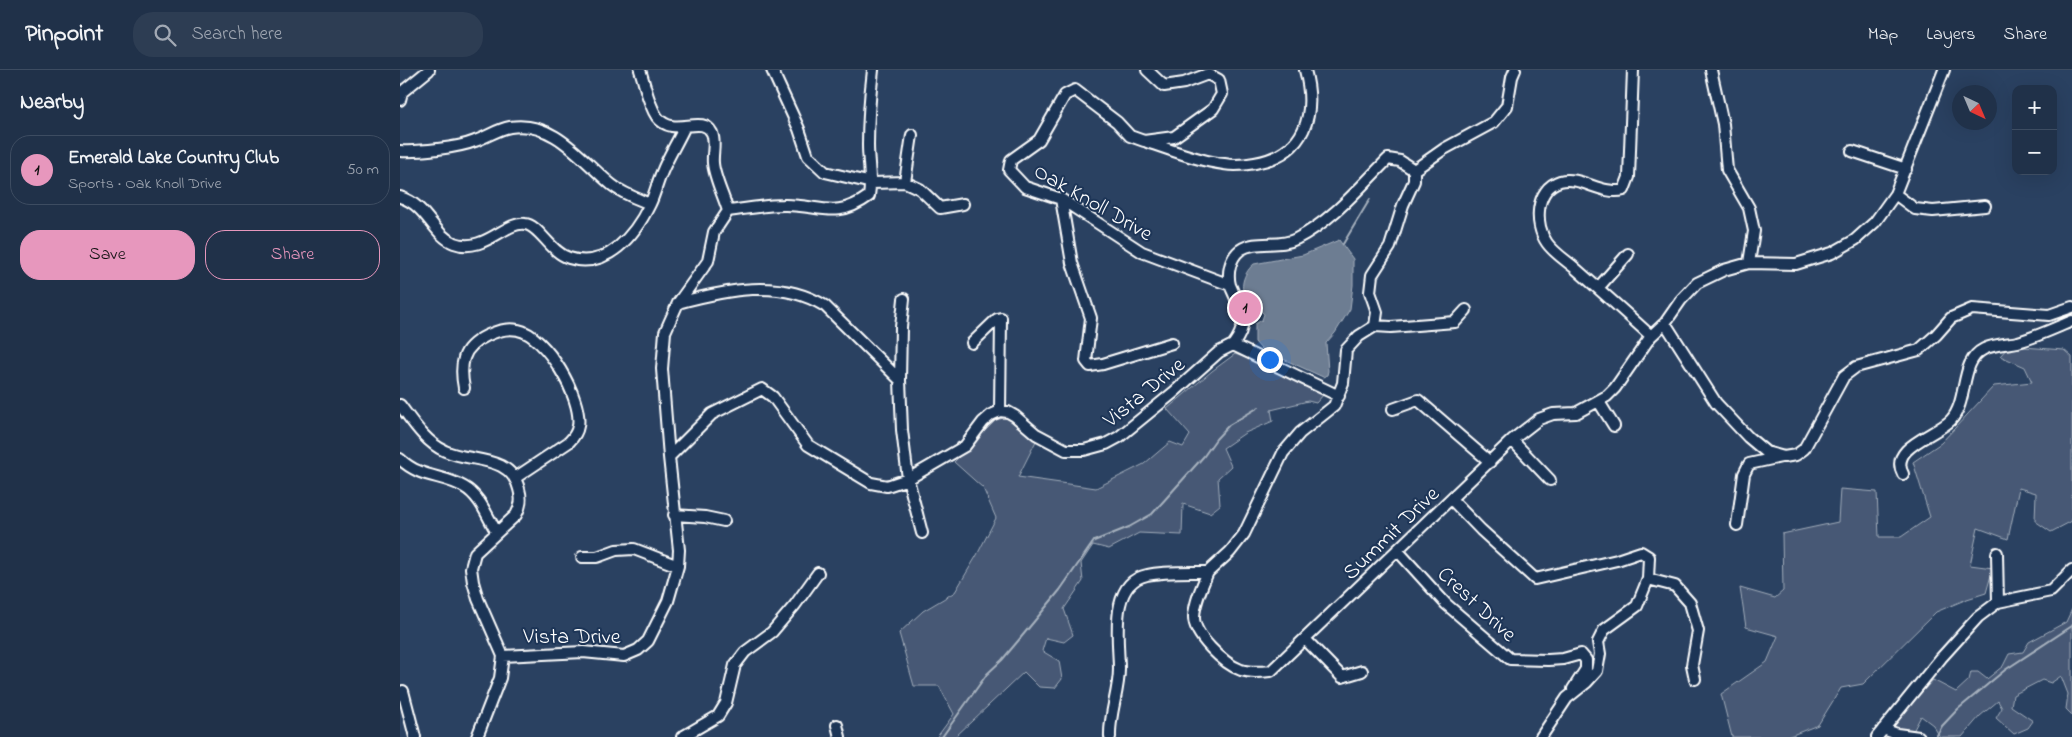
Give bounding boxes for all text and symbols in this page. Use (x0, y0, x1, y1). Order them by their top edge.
search box (133, 12, 483, 57)
text: Pinpoint (25, 17, 103, 52)
icon: search (151, 21, 179, 49)
text: Search here (191, 21, 282, 48)
text: Map (1868, 22, 1898, 48)
text: Layers (1926, 22, 1976, 48)
text: Share (2004, 22, 2047, 48)
north arrow (1952, 85, 1997, 130)
map controls (2012, 85, 2057, 175)
button: + (2012, 85, 2057, 130)
text: Nearby (20, 88, 84, 118)
button: − (2012, 130, 2057, 175)
text: Emerald Lake Country Club (68, 145, 279, 172)
street label: Oak Knoll Drive (1027, 157, 1158, 251)
text: 1 (34, 158, 40, 182)
text: 50 m (347, 158, 379, 182)
text: Sports · Oak Knoll Drive (68, 172, 222, 196)
button: Save (20, 230, 195, 280)
button: Share (205, 230, 380, 280)
pin: 1 (1229, 289, 1261, 327)
your location (1257, 347, 1283, 373)
street label: Vista Drive (1096, 350, 1193, 437)
street label: Summit Drive (1337, 480, 1448, 589)
street label: Crest Drive (1429, 560, 1523, 651)
street label: Vista Drive (522, 622, 621, 654)

